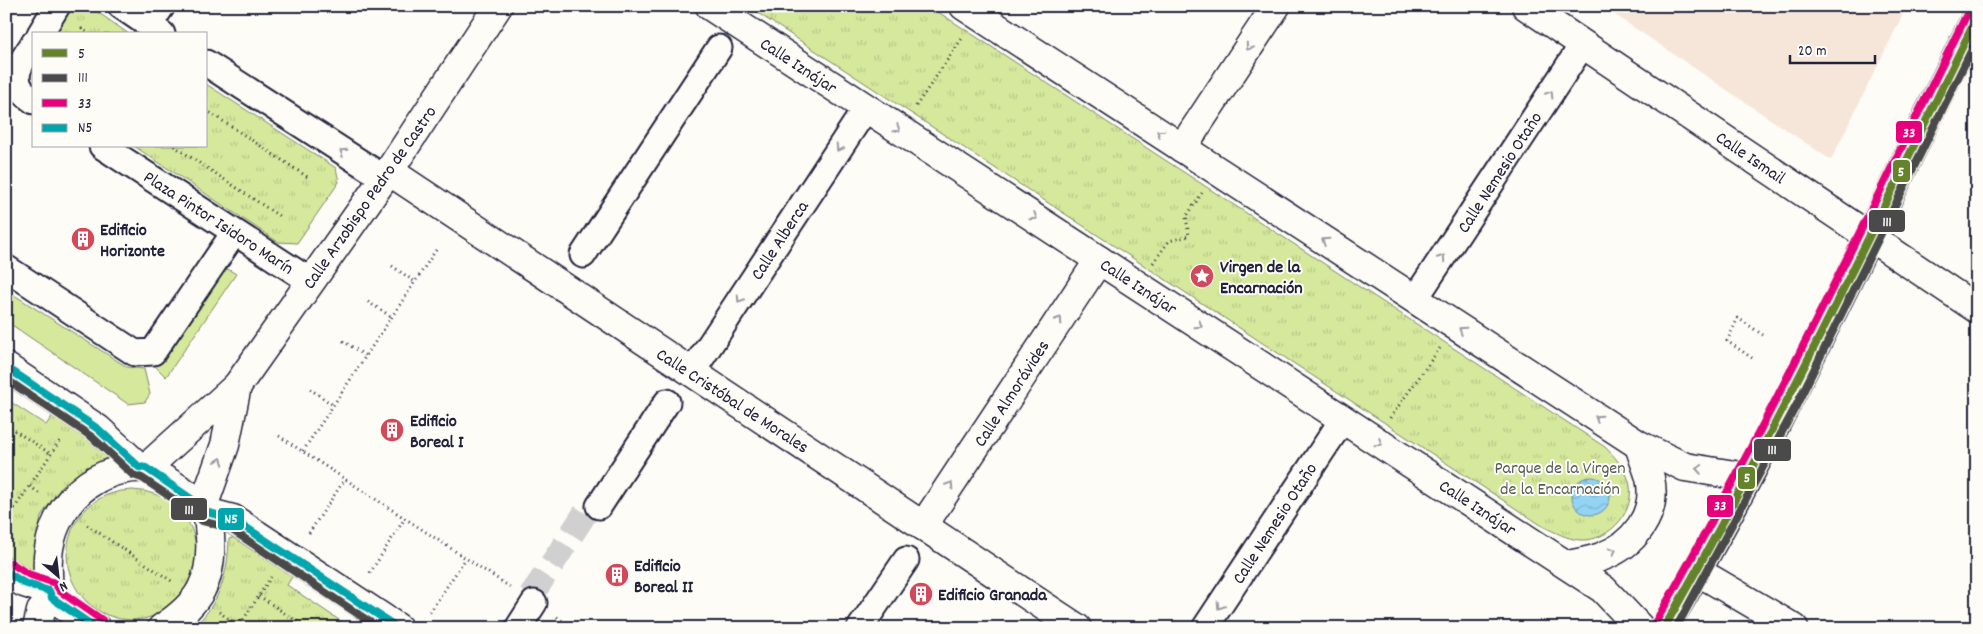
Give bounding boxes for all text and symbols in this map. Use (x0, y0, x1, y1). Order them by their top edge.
legend (32, 32, 208, 148)
scale bar (1790, 32, 1876, 64)
street label: Calle Iznájar (754, 33, 841, 102)
text: 20 m (1798, 41, 1826, 63)
one-way arrow (1246, 42, 1256, 51)
text: 5 (78, 44, 85, 66)
text: 111 (78, 68, 88, 90)
one-way arrow (1544, 90, 1554, 99)
text: 33 (78, 94, 91, 116)
street label: Calle Arzobispo Pedro de Castro (298, 102, 444, 295)
street label: Calle Nemesio Otaño (1453, 108, 1550, 239)
text: N5 (78, 118, 92, 140)
line badge: 33 (1895, 120, 1923, 144)
one-way arrow (892, 122, 901, 132)
text: 33 (1903, 124, 1915, 144)
street label: Calle Ismail (1710, 126, 1790, 192)
one-way arrow (1156, 130, 1165, 140)
one-way arrow (836, 143, 845, 152)
one-way arrow (339, 149, 349, 158)
line badge: 5 (1892, 159, 1911, 183)
text: 5 (1898, 163, 1905, 183)
street label: Plaza Pintor Isidoro Marín (138, 166, 298, 282)
street label: Calle Alberca (746, 196, 816, 286)
line badge: 111 (1868, 209, 1906, 233)
one-way arrow (1028, 211, 1037, 220)
text: 111 (1882, 213, 1892, 233)
place label: Edificio Horizonte (100, 219, 165, 265)
building icon: Edificio Horizonte (70, 226, 96, 252)
one-way arrow (1322, 238, 1331, 247)
street label: Calle Iznájar (1094, 254, 1181, 323)
one-way arrow (1435, 255, 1445, 264)
place label: Virgen de la Encarnación (1220, 256, 1302, 302)
place icon: Virgen de la Encarnación (1189, 263, 1215, 289)
one-way arrow (737, 294, 747, 303)
one-way arrow (1053, 317, 1062, 326)
one-way arrow (1193, 319, 1203, 328)
one-way arrow (1458, 326, 1467, 336)
street label: Calle Almorávides (969, 336, 1057, 453)
street label: Calle Cristóbal de Morales (650, 343, 813, 461)
place label: Edificio Boreal I (410, 410, 464, 456)
one-way arrow (1594, 415, 1604, 424)
building icon: Edificio Boreal I (379, 417, 405, 443)
one-way arrow (1374, 436, 1383, 446)
line badge: 111 (1753, 438, 1792, 462)
text: 111 (1767, 441, 1777, 461)
one-way arrow (214, 457, 224, 466)
park label: Parque de la Virgen de la Encarnación (1494, 457, 1626, 503)
street label: Calle Nemesio Otaño (1228, 459, 1325, 590)
one-way arrow (1694, 465, 1703, 475)
line badge: 5 (1737, 466, 1756, 490)
text: 5 (1744, 469, 1751, 489)
street label: Calle Iznájar (1433, 475, 1520, 544)
one-way arrow (944, 481, 953, 491)
line badge: 33 (1706, 494, 1734, 518)
line badge: 111 (170, 497, 208, 521)
text: 33 (1714, 497, 1726, 517)
text: 111 (184, 501, 194, 521)
line badge: N5 (217, 507, 245, 531)
text: N5 (224, 510, 238, 530)
one-way arrow (1608, 547, 1617, 557)
north arrow (32, 552, 82, 602)
place label: Edificio Boreal II (634, 555, 694, 601)
building icon: Edificio Boreal II (604, 562, 630, 588)
text: N (55, 575, 71, 596)
building icon: Edificio Granada (908, 581, 934, 607)
place label: Edificio Granada (938, 584, 1047, 609)
one-way arrow (1217, 600, 1226, 609)

